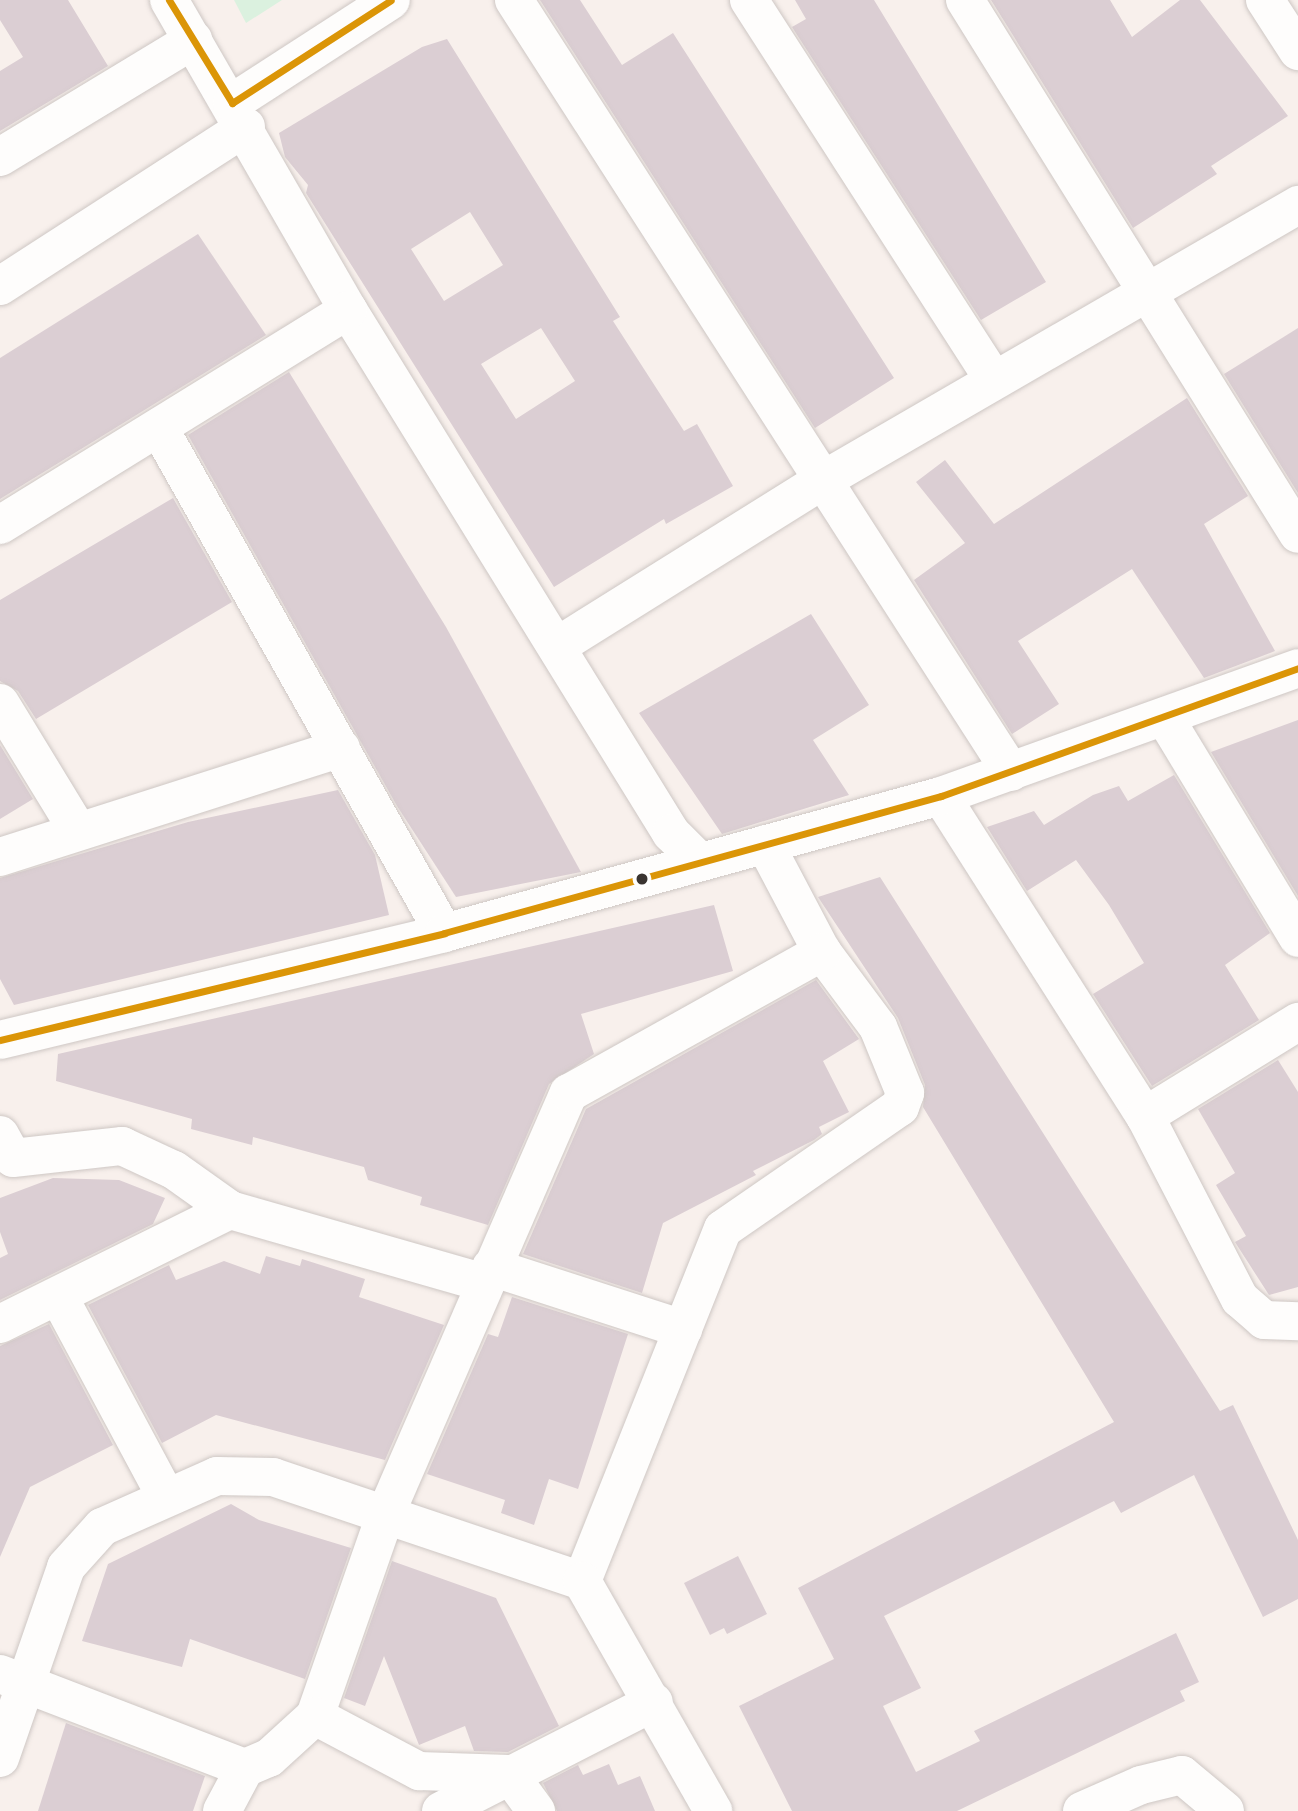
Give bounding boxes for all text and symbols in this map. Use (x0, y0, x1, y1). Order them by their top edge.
unlabelled marker (635, 872, 649, 886)

